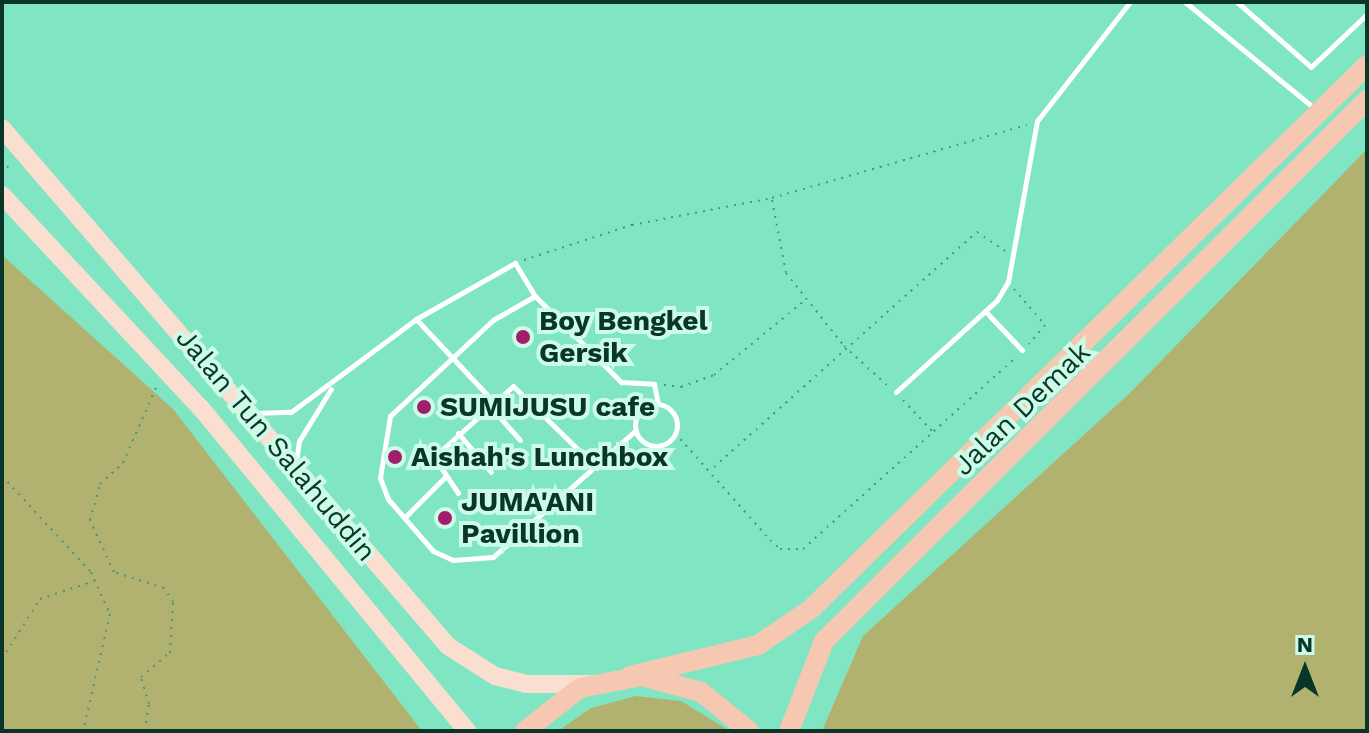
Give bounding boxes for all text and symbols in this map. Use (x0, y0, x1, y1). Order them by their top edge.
place label: Boy Bengkel Gersik (539, 304, 708, 370)
street label: Jalan Tun Salahuddin (169, 322, 383, 568)
marker: Boy Bengkel Gersik (514, 328, 532, 346)
street label: Jalan Demak (947, 335, 1097, 483)
place label: SUMIJUSU cafe (440, 390, 655, 424)
marker: SUMIJUSU cafe (415, 398, 433, 416)
place label: Aishah's Lunchbox (411, 440, 668, 474)
marker: Aishah's Lunchbox (386, 448, 404, 466)
place label: JUMA'ANI Pavillion (461, 485, 594, 551)
marker: JUMA'ANI Pavillion (436, 509, 454, 527)
north arrow (1265, 629, 1345, 709)
text: N (1297, 632, 1313, 657)

